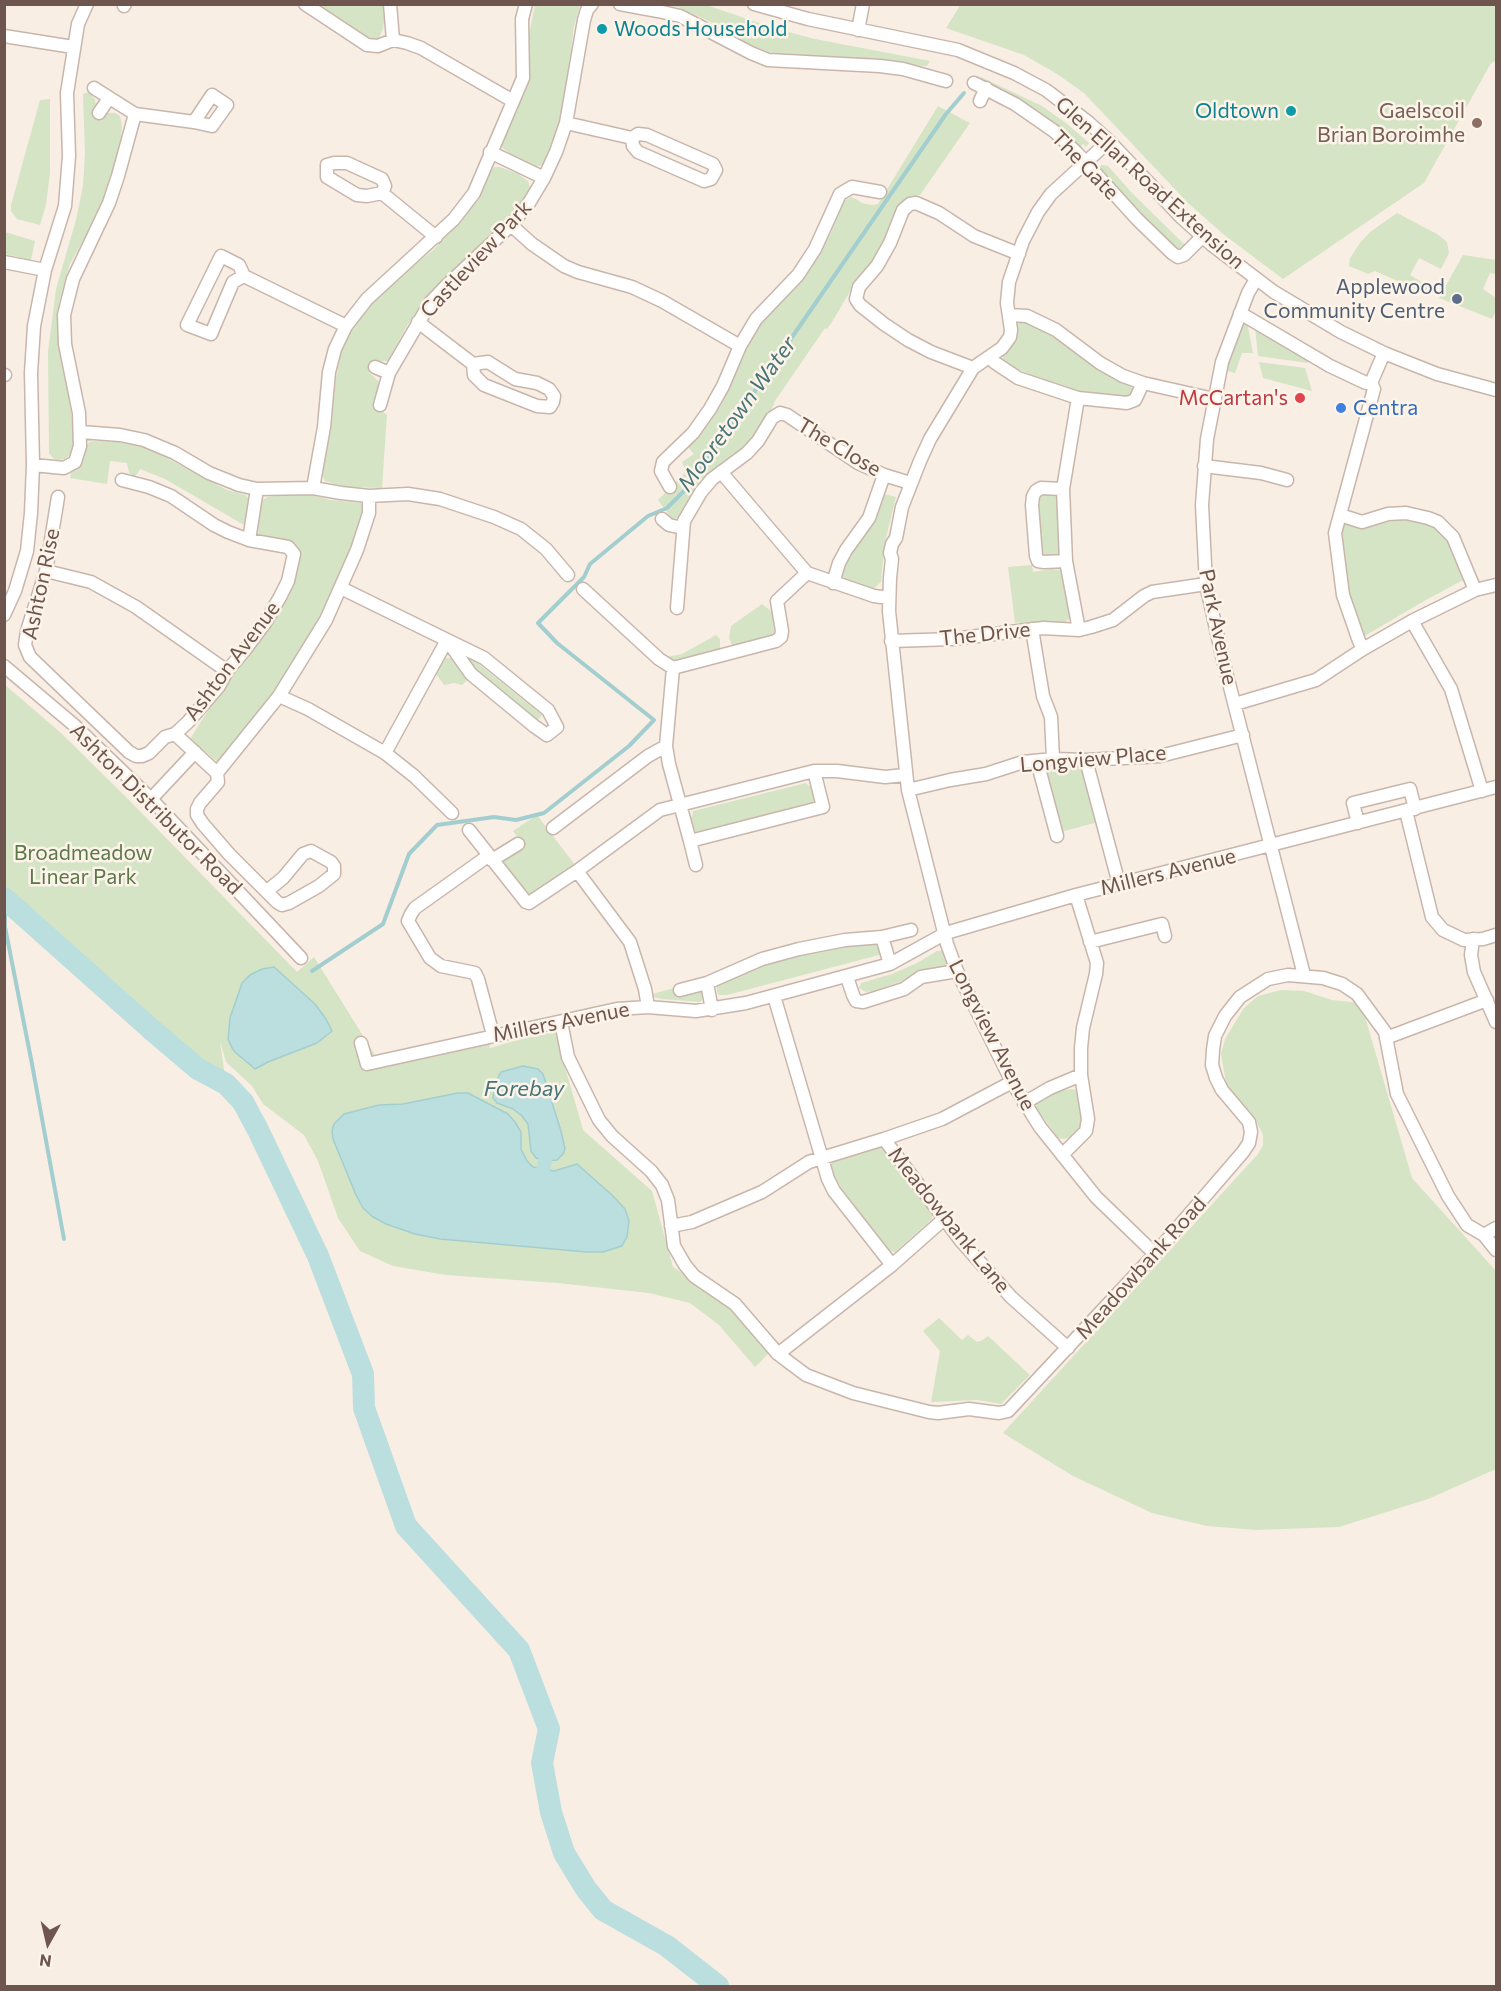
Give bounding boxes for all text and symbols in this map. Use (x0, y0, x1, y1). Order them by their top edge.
place label: Woods Household (614, 16, 787, 42)
marker: Woods Household (595, 22, 609, 36)
street label: Glen Ellan Road Extension (1050, 91, 1250, 275)
place label: Oldtown (1195, 98, 1279, 124)
place label: Gaelscoil Brian Boroimhe (1317, 98, 1465, 148)
marker: Oldtown (1284, 104, 1298, 118)
marker: Gaelscoil Brian Boroimhe (1470, 116, 1484, 130)
street label: The Gate (1046, 125, 1124, 205)
street label: Castleview Park (415, 195, 537, 323)
place label: Applewood Community Centre (1264, 274, 1445, 324)
marker: Applewood Community Centre (1450, 292, 1464, 306)
water label: Mooretown Water (672, 331, 802, 497)
place label: McCartan's (1178, 385, 1288, 411)
marker: McCartan's (1293, 391, 1307, 405)
place label: Centra (1353, 395, 1418, 421)
marker: Centra (1334, 401, 1348, 415)
street label: The Close (793, 412, 885, 482)
street label: Ashton Rise (17, 526, 65, 642)
street label: Park Avenue (1193, 567, 1243, 687)
street label: Ashton Avenue (179, 596, 285, 726)
street label: The Drive (938, 617, 1032, 651)
street label: Ashton Distributor Road (65, 718, 247, 900)
street label: Longview Place (1019, 740, 1167, 778)
park label: Broadmeadow Linear Park (14, 840, 152, 890)
street label: Millers Avenue (1098, 843, 1238, 901)
street label: Longview Avenue (943, 955, 1041, 1115)
street label: Millers Avenue (490, 996, 632, 1048)
water label: Forebay (484, 1076, 564, 1102)
street label: Meadowbank Lane (883, 1142, 1015, 1298)
street label: Meadowbank Road (1070, 1192, 1212, 1344)
north arrow (18, 1913, 78, 1973)
text: N (38, 1951, 53, 1972)

